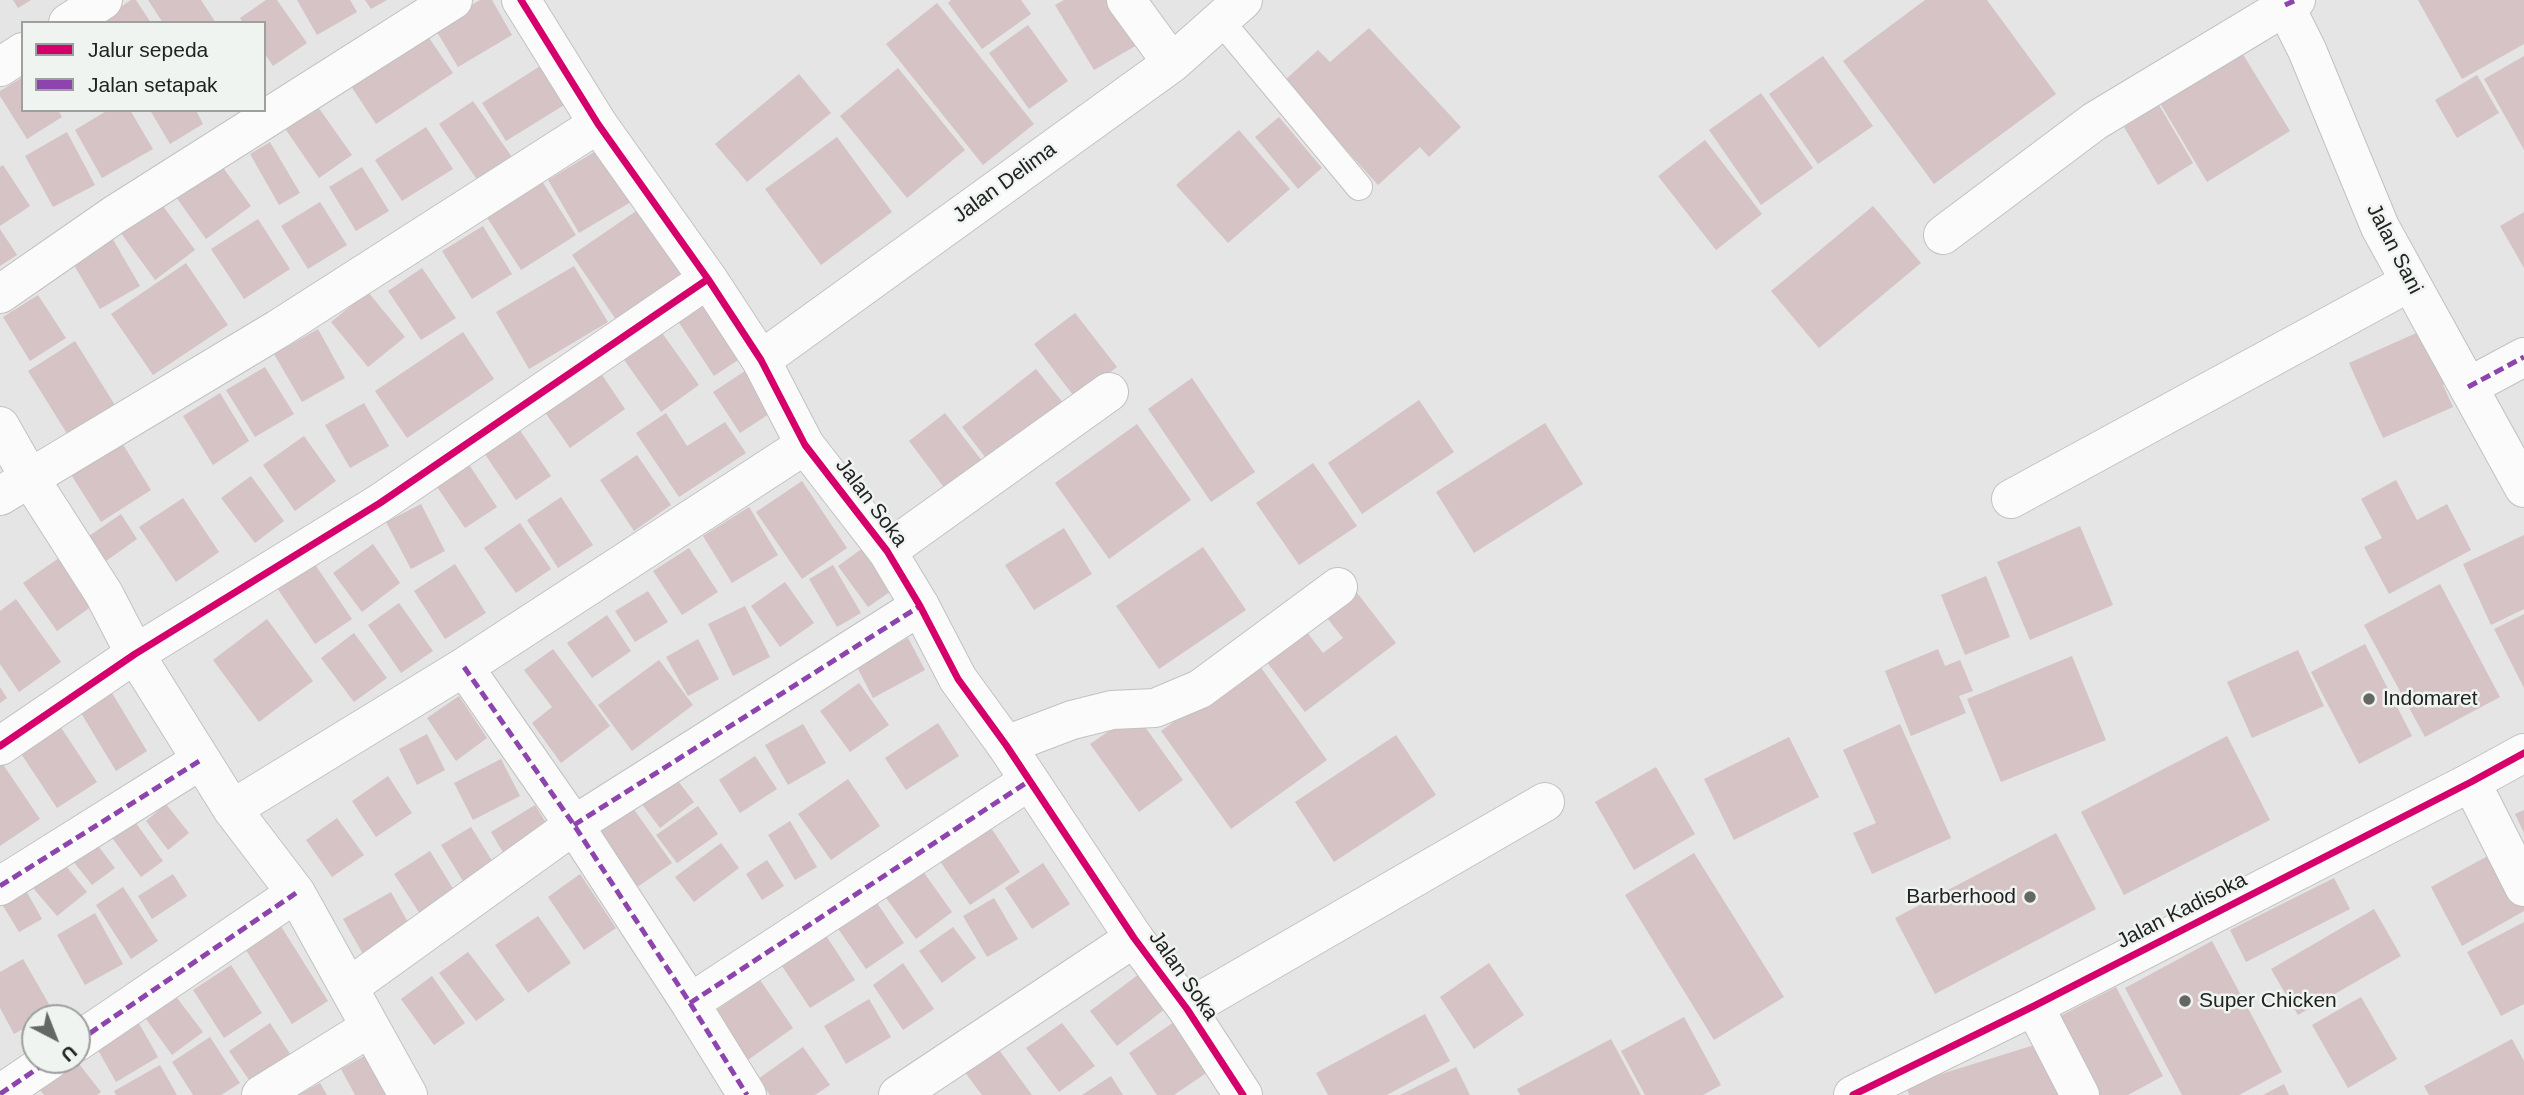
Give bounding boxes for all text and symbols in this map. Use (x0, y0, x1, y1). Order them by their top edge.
legend (21, 21, 266, 112)
text: Jalur sepeda (88, 38, 208, 61)
text: Jalan setapak (88, 73, 218, 96)
street label: Jalan Delima (948, 137, 1062, 229)
street label: Jalan Sani (2361, 200, 2427, 298)
street label: Jalan Soka (830, 454, 912, 552)
place label: Indomaret (2383, 686, 2478, 712)
marker: Indomaret (2361, 691, 2377, 707)
street label: Jalan Kadisoka (2113, 867, 2251, 955)
place label: Barberhood (1906, 884, 2016, 910)
marker: Barberhood (2022, 889, 2038, 905)
street label: Jalan Soka (1143, 926, 1223, 1026)
place label: Super Chicken (2199, 988, 2337, 1014)
marker: Super Chicken (2177, 993, 2193, 1009)
north arrow (21, 1004, 91, 1074)
text: U (57, 1041, 81, 1066)

